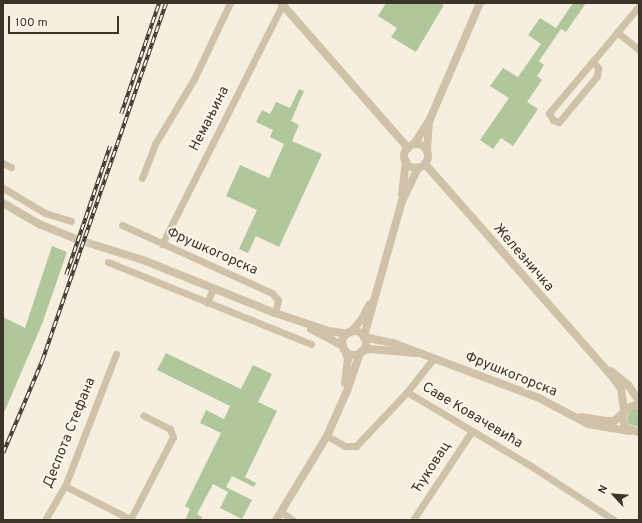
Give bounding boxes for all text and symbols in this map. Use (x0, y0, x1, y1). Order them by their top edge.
scale bar (10, 8, 121, 34)
text: 100 m (15, 15, 48, 31)
street label: Немањина (187, 84, 233, 154)
street label: Железничка (489, 221, 557, 295)
street label: Фрушкогорска (164, 224, 260, 280)
street label: Фрушкогорска (463, 349, 559, 401)
street label: Деспота Стефана (40, 375, 100, 491)
street label: Саве Ковачевића (419, 379, 525, 453)
street label: Ћуковац (409, 439, 455, 497)
north arrow (594, 475, 634, 515)
text: N (595, 483, 611, 496)

